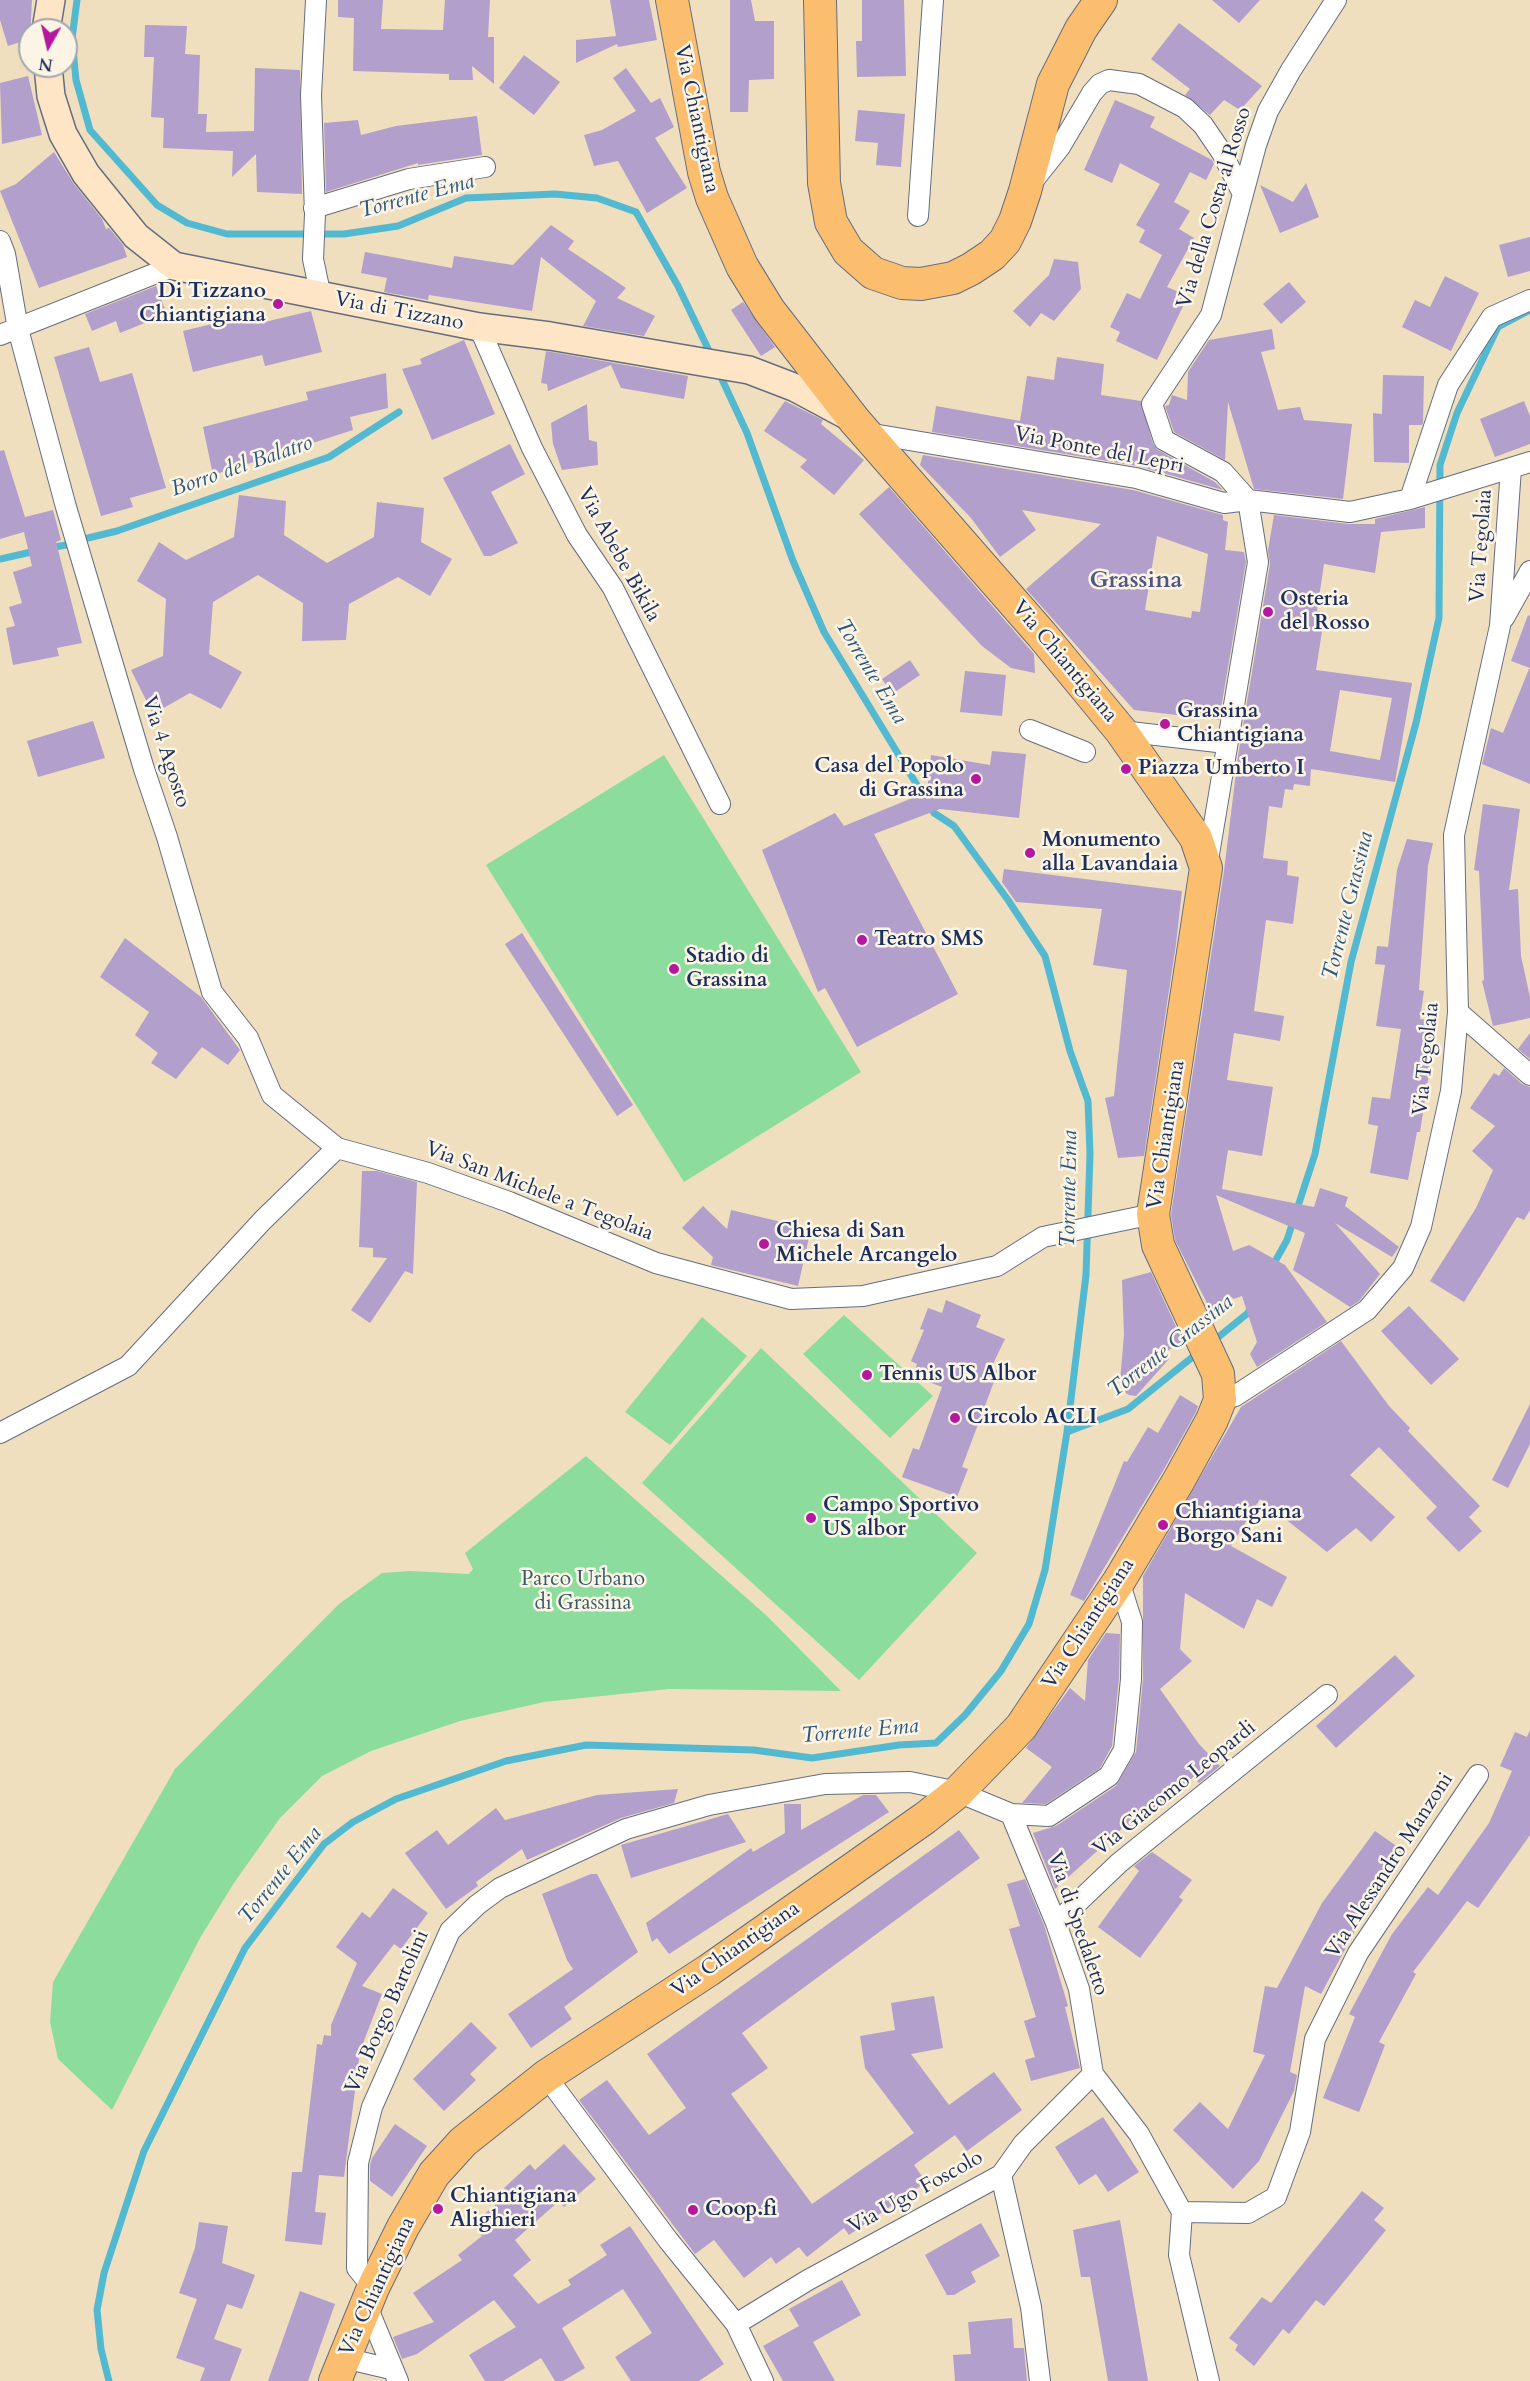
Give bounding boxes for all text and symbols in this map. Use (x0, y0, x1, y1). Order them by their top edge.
north arrow (18, 18, 78, 78)
street label: Via Chiantigiana (668, 43, 724, 195)
text: N (37, 52, 54, 76)
street label: Via della Costa al Rosso (1172, 104, 1258, 312)
water label: Torrente Ema (357, 169, 477, 225)
place label: Di Tizzano Chiantigiana (139, 279, 266, 329)
street label: Via di Tizzano (332, 287, 466, 337)
marker: Di Tizzano Chiantigiana (271, 297, 285, 311)
street label: Via Ponte del Lepri (1012, 422, 1186, 480)
water label: Borro del Balatro (168, 430, 316, 504)
street label: Via Abebe Bikila (571, 483, 665, 627)
street label: Via Tegolaia (1465, 489, 1499, 603)
district label: Grassina (1090, 567, 1182, 595)
place label: Osteria del Rosso (1280, 587, 1370, 637)
street label: Via Chiantigiana (1006, 596, 1122, 728)
marker: Osteria del Rosso (1261, 605, 1275, 619)
water label: Torrente Ema (828, 615, 912, 729)
street label: Via 4 Agosto (135, 693, 195, 811)
place label: Grassina Chiantigiana (1177, 699, 1304, 749)
marker: Grassina Chiantigiana (1158, 717, 1172, 731)
place label: Casa del Popolo di Grassina (814, 754, 964, 804)
place label: Piazza Umberto I (1138, 756, 1304, 782)
marker: Piazza Umberto I (1119, 762, 1133, 776)
marker: Casa del Popolo di Grassina (969, 772, 983, 786)
place label: Monumento alla Lavandaia (1042, 828, 1178, 878)
water label: Torrente Grassina (1318, 829, 1380, 983)
marker: Monumento alla Lavandaia (1023, 846, 1037, 860)
place label: Teatro SMS (874, 927, 984, 953)
marker: Teatro SMS (855, 933, 869, 947)
place label: Stadio di Grassina (686, 944, 769, 994)
marker: Stadio di Grassina (667, 962, 681, 976)
street label: Via Tegolaia (1409, 1001, 1445, 1117)
street label: Via Chiantigiana (1143, 1059, 1191, 1211)
water label: Torrente Ema (1056, 1130, 1084, 1248)
street label: Via San Michele a Tegolaia (421, 1137, 657, 1247)
place label: Chiesa di San Michele Arcangelo (776, 1219, 957, 1269)
marker: Chiesa di San Michele Arcangelo (757, 1237, 771, 1251)
water label: Torrente Grassina (1103, 1290, 1239, 1404)
place label: Tennis US Albor (879, 1362, 1036, 1388)
marker: Tennis US Albor (860, 1368, 874, 1382)
place label: Circolo ACLI (967, 1405, 1097, 1431)
marker: Circolo ACLI (948, 1411, 962, 1425)
place label: Campo Sportivo US albor (823, 1493, 979, 1543)
place label: Chiantigiana Borgo Sani (1175, 1500, 1302, 1550)
marker: Campo Sportivo US albor (804, 1511, 818, 1525)
marker: Chiantigiana Borgo Sani (1156, 1518, 1170, 1532)
street label: Via Chiantigiana (1037, 1554, 1141, 1694)
park label: Parco Urbano di Grassina (521, 1567, 645, 1617)
water label: Torrente Ema (800, 1714, 920, 1750)
street label: Via Giacomo Leopardi (1089, 1716, 1261, 1862)
street label: Via Alessandro Manzoni (1321, 1769, 1459, 1963)
water label: Torrente Ema (234, 1822, 328, 1930)
street label: Via di Spedaletto (1041, 1849, 1113, 1999)
street label: Via Chiantigiana (667, 1896, 805, 2004)
street label: Via Borgo Bartolini (341, 1926, 435, 2098)
street label: Via Ugo Foscolo (844, 2146, 988, 2240)
place label: Chiantigiana Alighieri (450, 2184, 577, 2234)
place label: Coop.fi (705, 2197, 777, 2223)
marker: Chiantigiana Alighieri (431, 2202, 445, 2216)
marker: Coop.fi (686, 2203, 700, 2217)
street label: Via Chiantigiana (335, 2213, 421, 2361)

